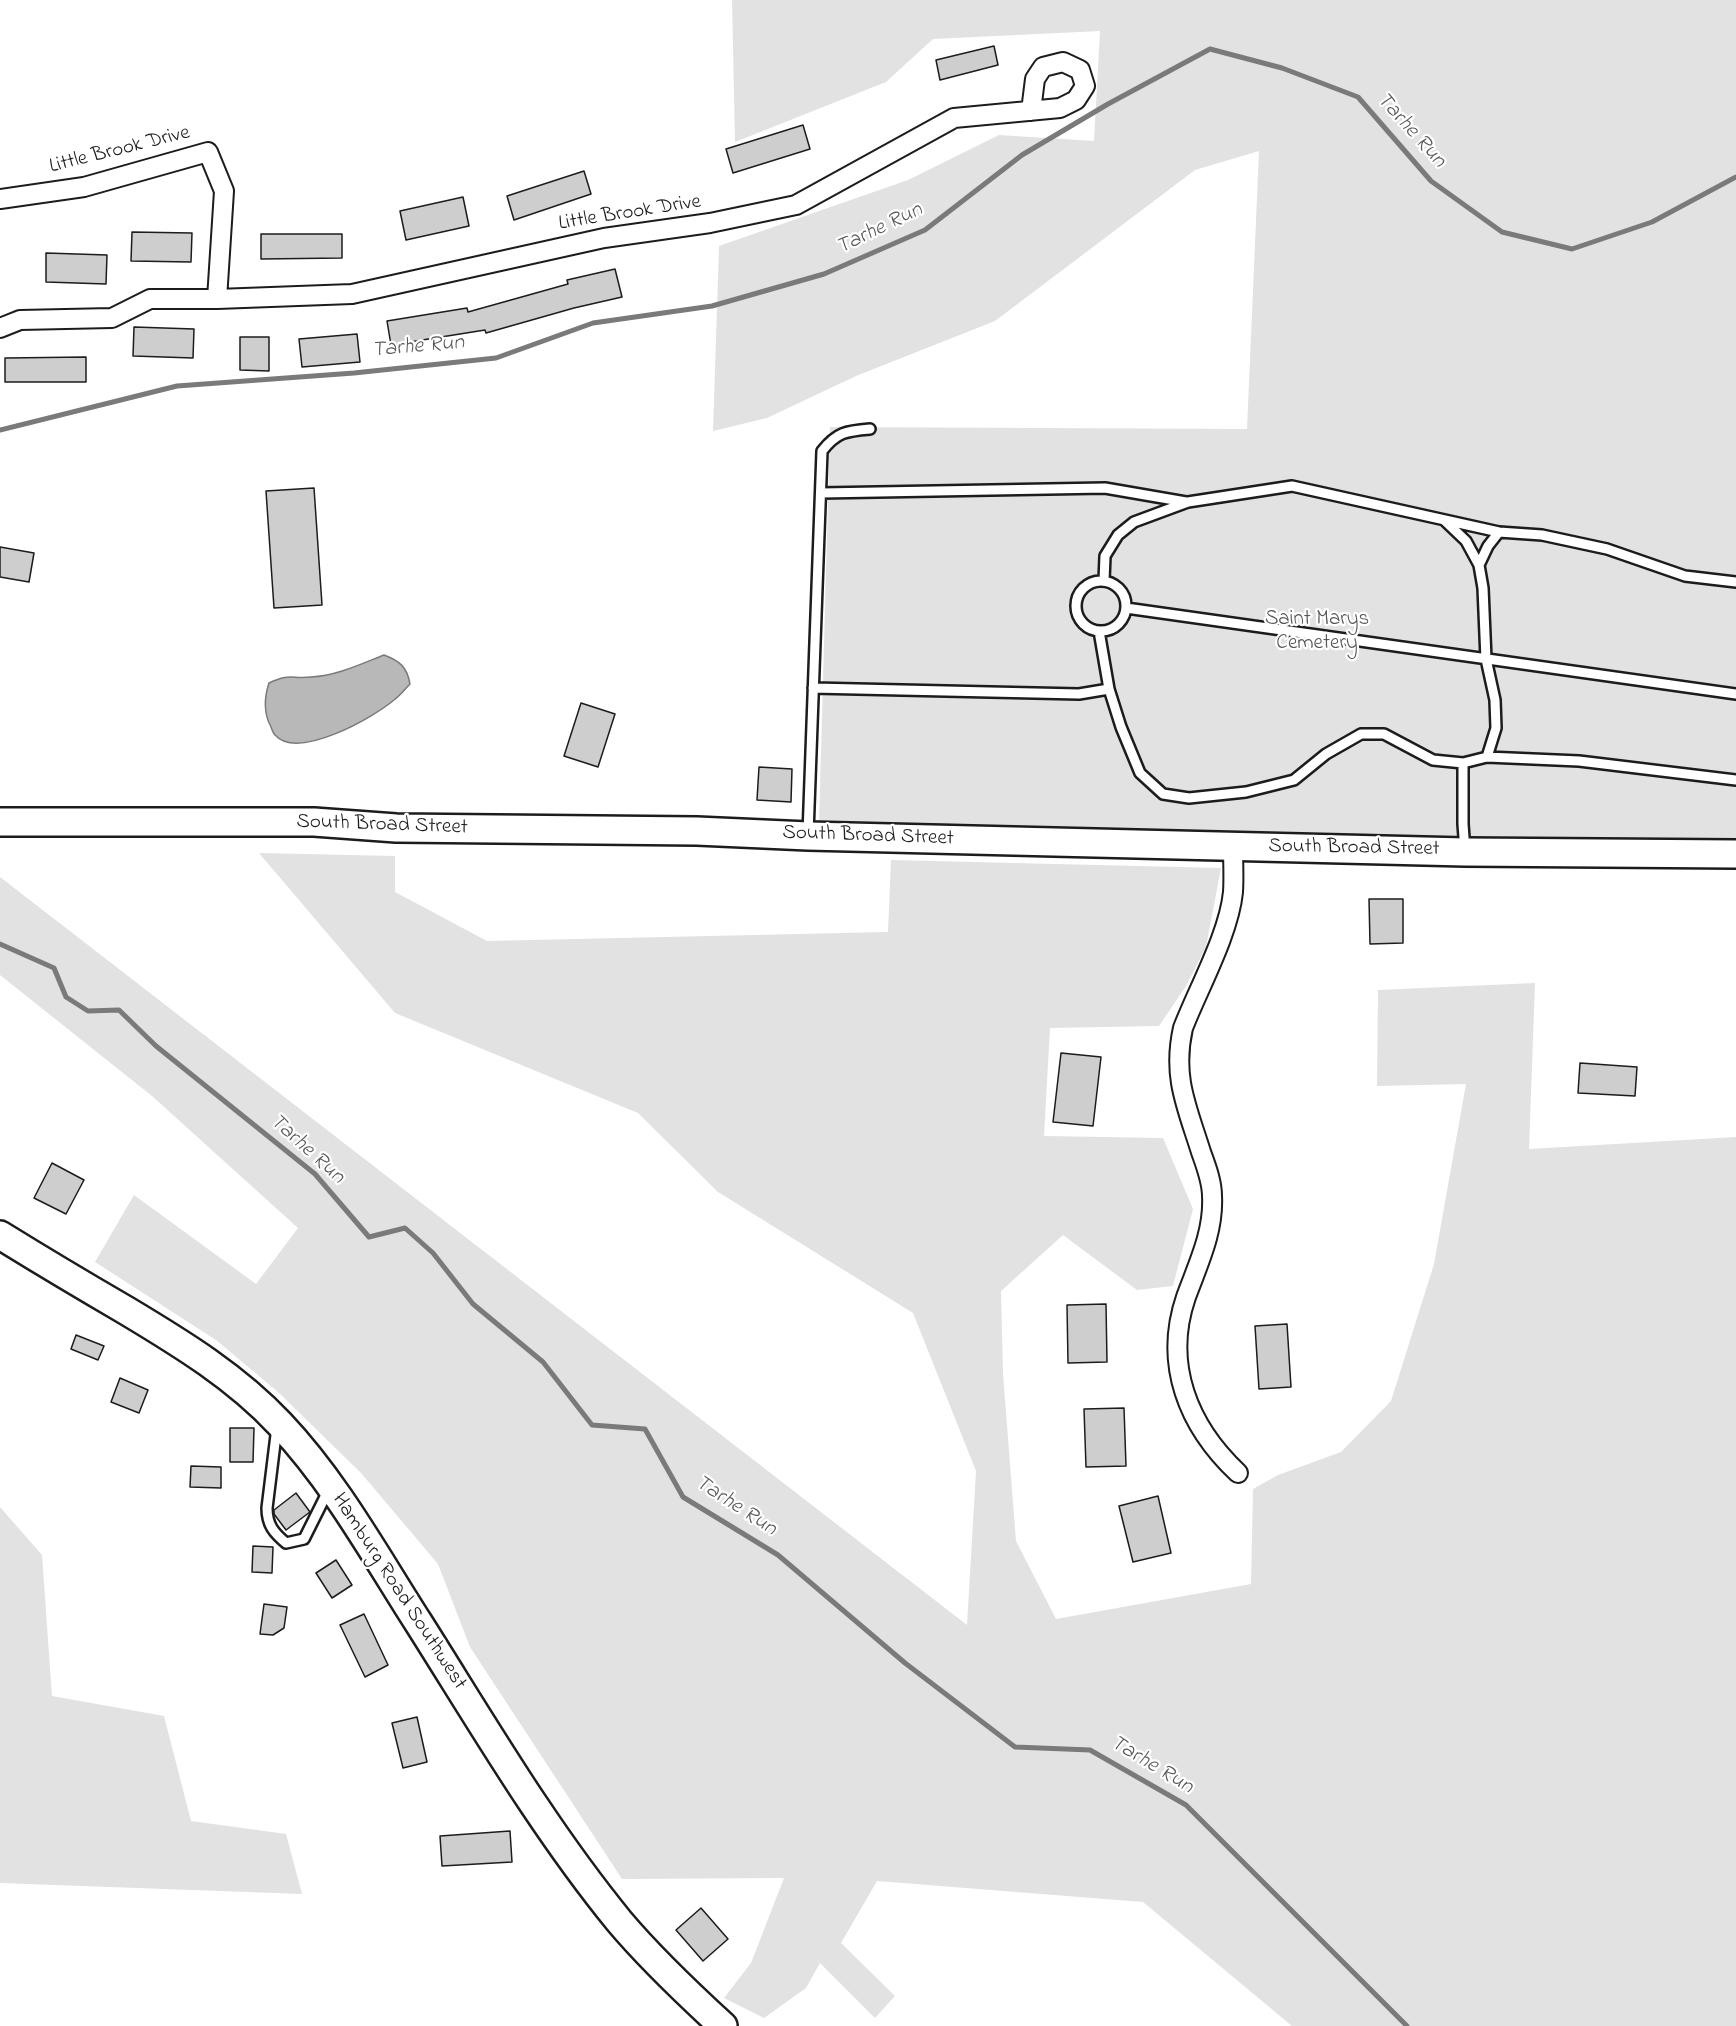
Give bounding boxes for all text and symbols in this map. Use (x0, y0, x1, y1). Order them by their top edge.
water label: Tarhe Run (1369, 88, 1451, 174)
street label: Little Brook Drive (47, 121, 193, 181)
street label: Little Brook Drive (557, 190, 703, 238)
water label: Tarhe Run (833, 198, 927, 262)
water label: Tarhe Run (371, 331, 465, 365)
park label: Saint Marys Cemetery (1265, 608, 1369, 658)
street label: South Broad Street (296, 810, 468, 842)
street label: South Broad Street (782, 821, 954, 853)
street label: South Broad Street (1268, 835, 1440, 863)
water label: Tarhe Run (263, 1109, 349, 1191)
water label: Tarhe Run (689, 1471, 781, 1543)
street label: Hamburg Road Southwest (325, 1489, 471, 1695)
water label: Tarhe Run (1104, 1731, 1198, 1801)

